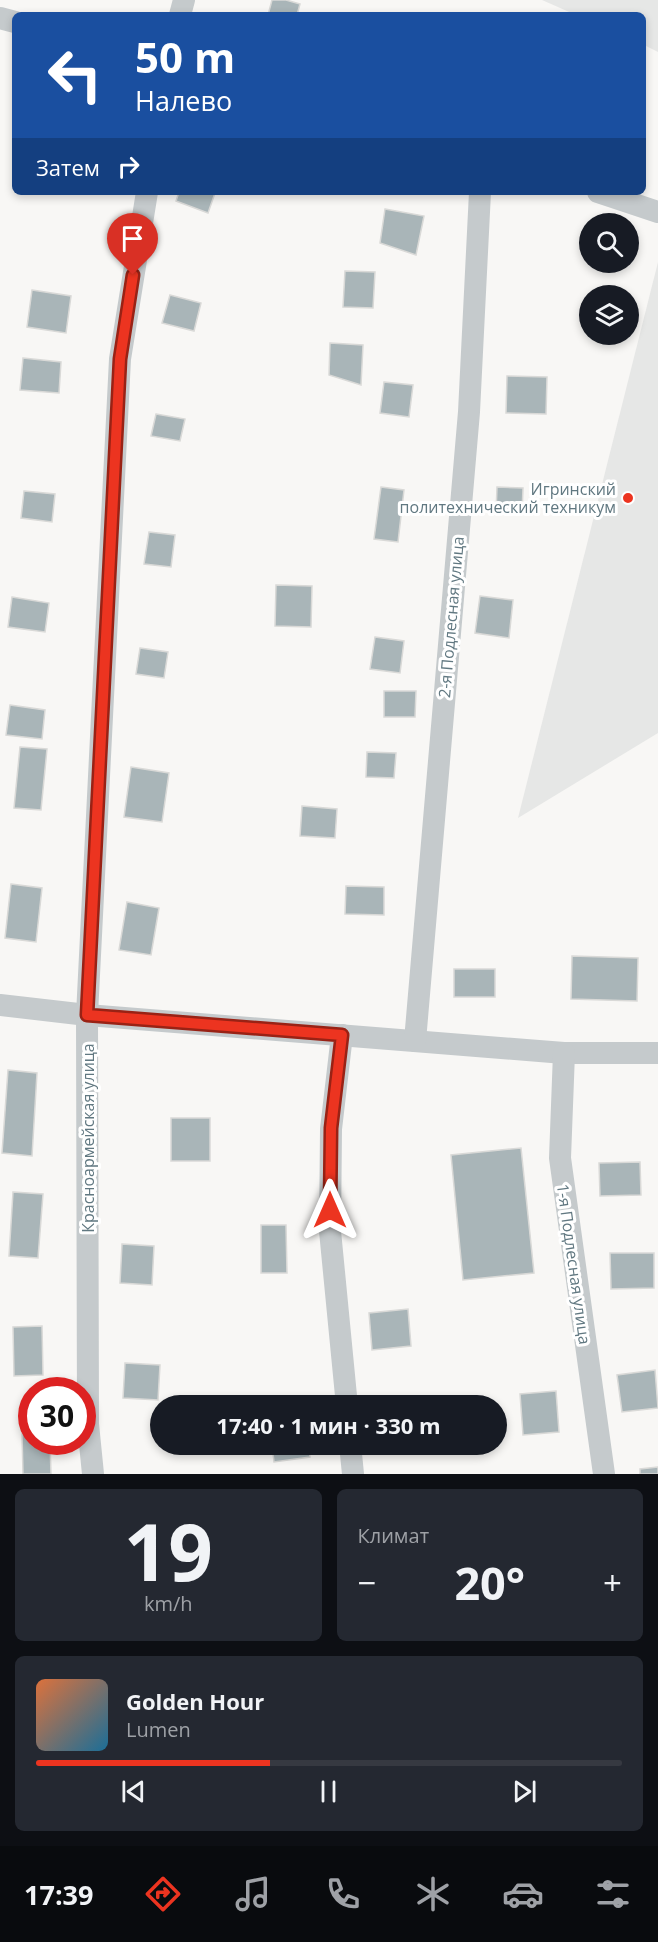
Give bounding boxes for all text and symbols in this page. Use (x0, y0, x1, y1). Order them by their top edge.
text: 50 m (135, 28, 235, 85)
icon: left (36, 36, 114, 114)
text: Налево (135, 82, 232, 119)
icon: right (112, 150, 145, 183)
text: Затем (36, 152, 100, 182)
pin (107, 213, 158, 275)
map controls (579, 213, 639, 345)
button: search (579, 213, 639, 273)
icon: arrive (116, 222, 149, 255)
button: layers (579, 285, 639, 345)
place label: Игринский политехнический техникум (400, 478, 616, 518)
marker: Игринский политехнический техникум (621, 491, 635, 505)
street label: 2-я Подлесная улица (433, 535, 469, 699)
street label: Красноармейская улица (77, 1043, 99, 1233)
position arrow (298, 1178, 362, 1242)
street label: 1-я Подлесная улица (552, 1182, 596, 1346)
speed limit sign: 30 (18, 1377, 96, 1455)
text: 17:40 · 1 мин · 330 m (216, 1410, 441, 1440)
text: 19 (124, 1498, 213, 1604)
text: Климат (358, 1522, 429, 1549)
text: 20° (454, 1552, 525, 1613)
text: − (358, 1560, 376, 1605)
text: + (603, 1560, 622, 1605)
text: km/h (144, 1590, 193, 1617)
text: Golden Hour (126, 1686, 264, 1716)
text: Lumen (126, 1716, 191, 1743)
icon: previous (117, 1775, 150, 1808)
icon: pause (312, 1775, 345, 1808)
icon: next (508, 1775, 541, 1808)
icon: directions (142, 1873, 184, 1915)
icon: music (232, 1873, 274, 1915)
icon: phone (322, 1873, 364, 1915)
icon: climate (412, 1873, 454, 1915)
icon: car (502, 1873, 544, 1915)
icon: filters (592, 1873, 634, 1915)
text: 17:39 (24, 1876, 93, 1913)

